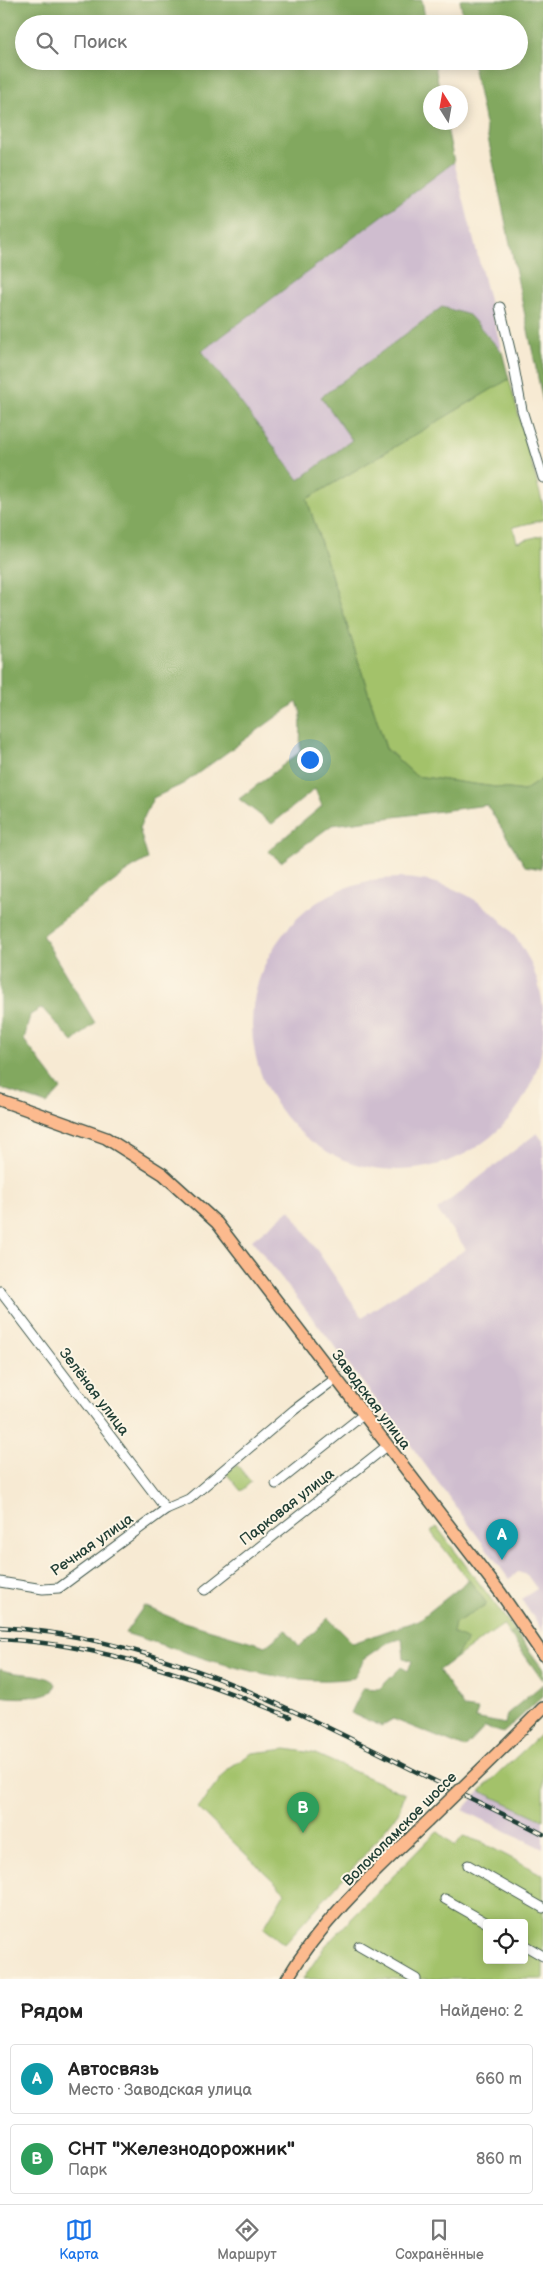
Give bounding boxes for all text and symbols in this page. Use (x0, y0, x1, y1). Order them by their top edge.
search box (15, 15, 528, 70)
icon: search (33, 29, 61, 57)
text: Поиск (73, 31, 127, 54)
north arrow (423, 85, 468, 130)
your location (297, 747, 323, 773)
street label: Зелёная улица (55, 1344, 133, 1440)
street label: Заводская улица (327, 1346, 415, 1454)
street label: Парковая улица (236, 1464, 338, 1550)
street label: Речная улица (47, 1509, 137, 1581)
pin: A (486, 1519, 518, 1560)
street label: Волоколамское шоссе (339, 1768, 461, 1890)
pin: B (287, 1792, 319, 1833)
map controls (483, 1919, 528, 1964)
button: locate (483, 1919, 528, 1964)
text: Рядом (20, 1999, 83, 2024)
text: Найдено: 2 (439, 2002, 523, 2021)
text: Автосвязь (68, 2058, 159, 2081)
text: A (32, 2070, 42, 2089)
text: 660 m (475, 2070, 522, 2089)
text: Место · Заводская улица (68, 2081, 252, 2100)
text: СНТ "Железнодорожник" (68, 2138, 295, 2161)
text: B (31, 2150, 43, 2169)
text: 860 m (476, 2150, 522, 2169)
text: Парк (68, 2161, 107, 2180)
tab: Карта (59, 2216, 99, 2263)
tab: Маршрут (217, 2216, 277, 2263)
tab: Сохранённые (395, 2216, 484, 2263)

